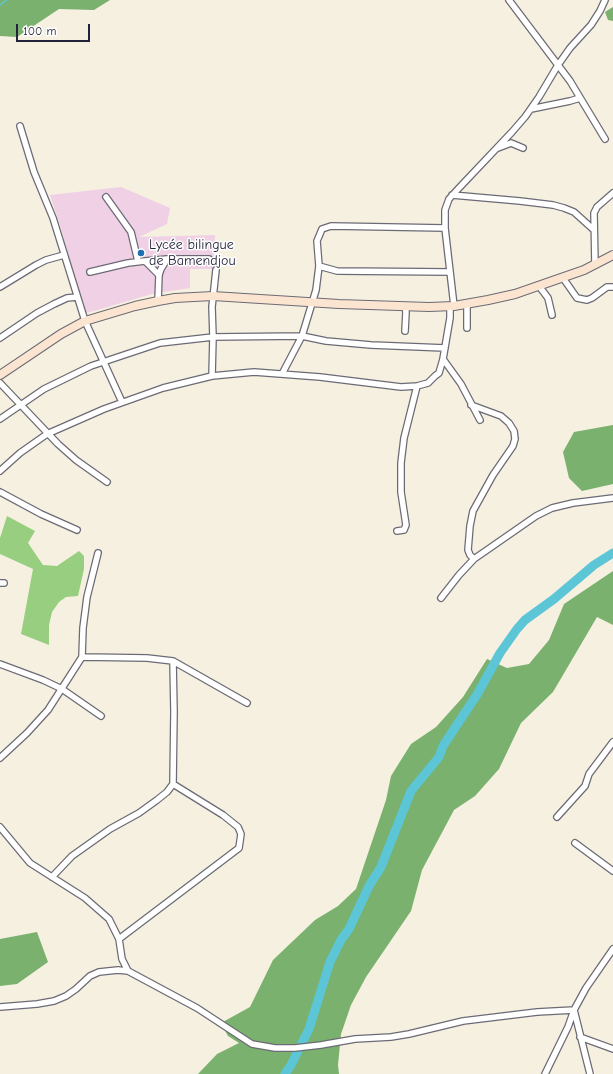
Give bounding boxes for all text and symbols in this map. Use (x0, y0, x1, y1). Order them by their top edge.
scale bar (18, 16, 92, 42)
text: 100 m (23, 24, 56, 38)
place label: Lycée bilingue de Bamendjou (149, 237, 236, 270)
marker: Lycée bilingue de Bamendjou (136, 248, 146, 258)

